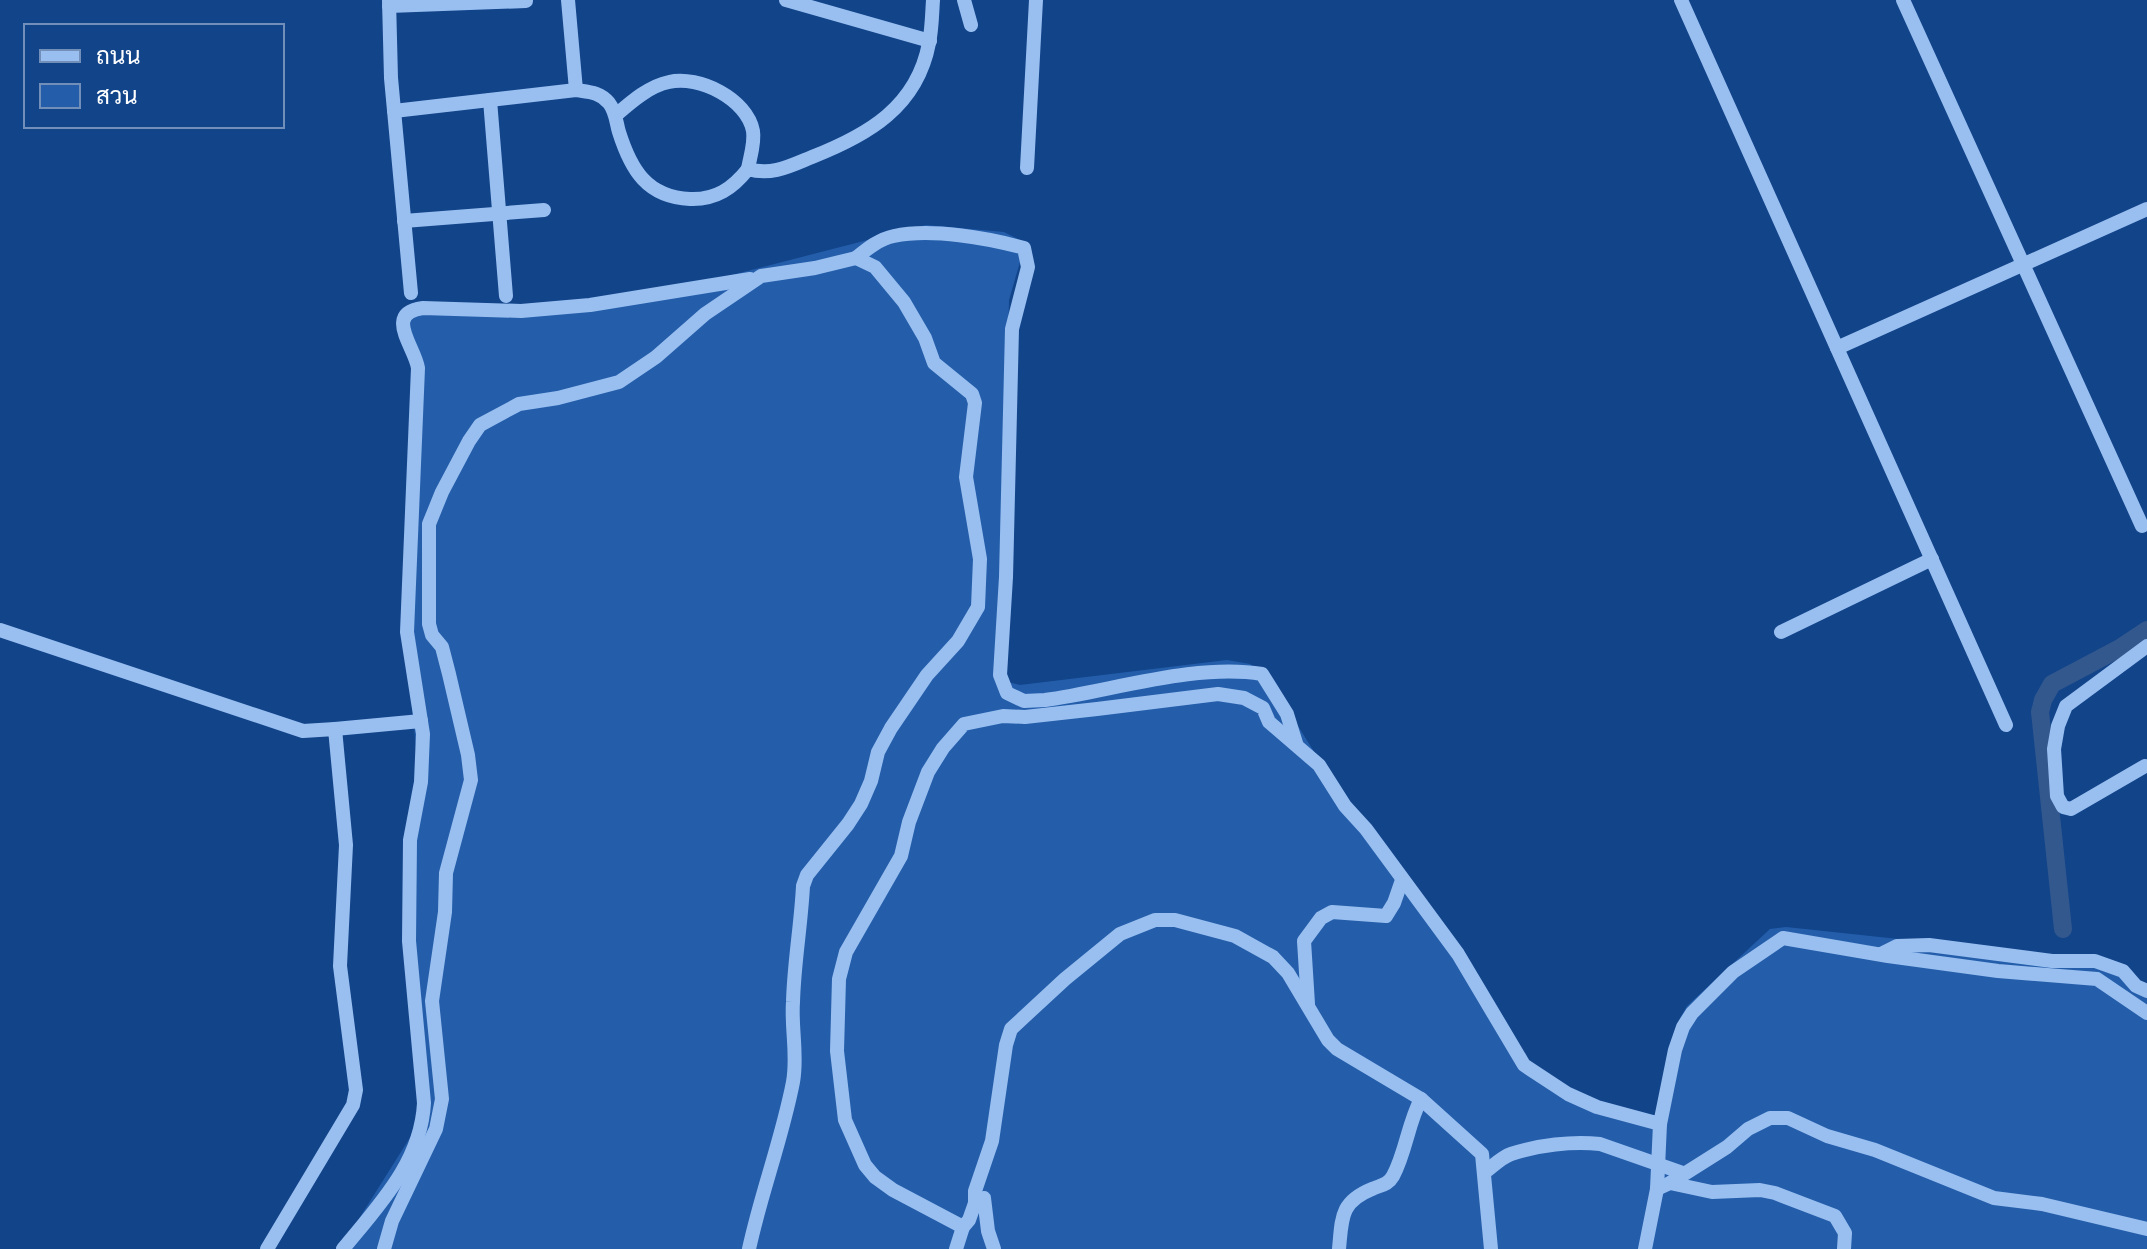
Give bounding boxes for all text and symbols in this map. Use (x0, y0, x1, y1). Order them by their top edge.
legend (24, 24, 284, 128)
text: ถนน (96, 41, 141, 70)
text: สวน (96, 81, 138, 110)

